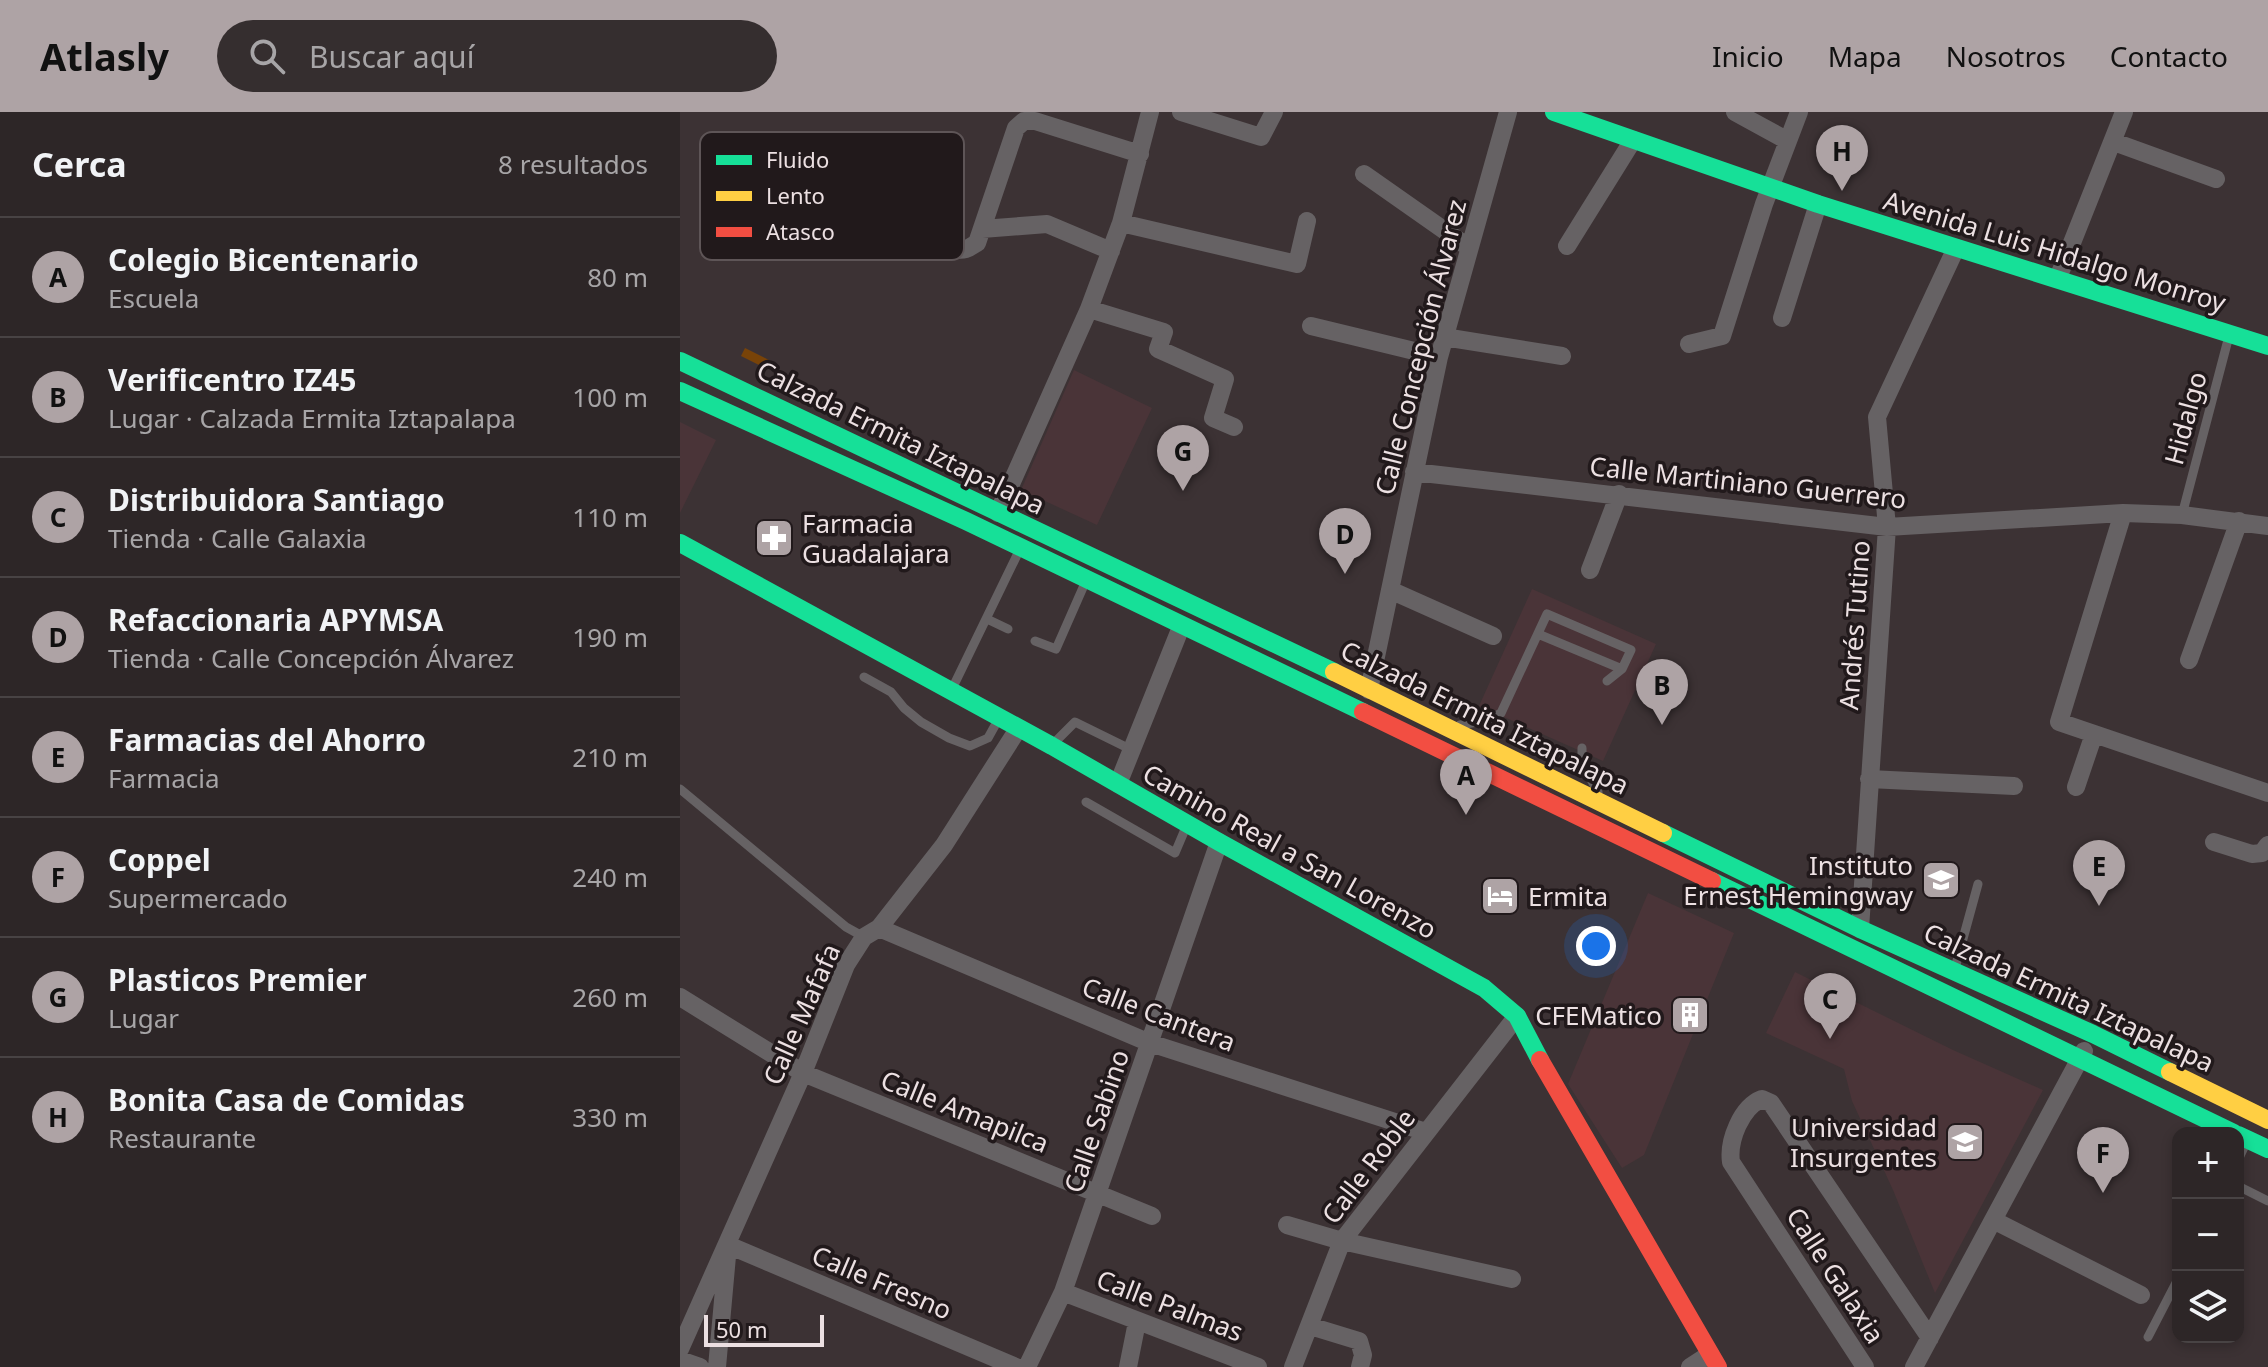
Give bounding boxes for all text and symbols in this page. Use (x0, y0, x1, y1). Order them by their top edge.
search box (217, 20, 777, 92)
text: Atlasly (40, 30, 169, 82)
icon: search (245, 34, 289, 78)
text: Buscar aquí (309, 36, 474, 77)
text: Inicio (1712, 37, 1784, 75)
text: Mapa (1828, 37, 1902, 75)
text: Nosotros (1946, 37, 2066, 75)
text: Contacto (2110, 37, 2228, 75)
pin: H (1816, 125, 1868, 191)
legend (700, 132, 964, 260)
text: Cerca (32, 141, 127, 187)
text: Fluido (766, 144, 829, 174)
text: 8 resultados (498, 146, 648, 182)
text: Lento (766, 180, 825, 210)
street label: Avenida Luis Hidalgo Monroy (1880, 182, 2231, 320)
street label: Calle Concepción Álvarez (1366, 196, 1474, 498)
text: Atasco (766, 216, 835, 246)
text: Colegio Bicentenario (108, 239, 419, 280)
text: A (49, 259, 67, 295)
text: 80 m (587, 259, 648, 295)
text: Escuela (108, 280, 199, 316)
street label: Calzada Ermita Iztapalapa (751, 352, 1051, 522)
text: Verificentro IZ45 (108, 359, 356, 400)
street label: Hidalgo (2155, 367, 2215, 469)
text: B (49, 379, 67, 415)
text: 100 m (572, 379, 648, 415)
text: Lugar · Calzada Ermita Iztapalapa (108, 400, 516, 436)
pin: G (1157, 425, 1209, 491)
street label: Calle Martiniano Guerrero (1588, 447, 1908, 517)
text: Distribuidora Santiago (108, 479, 445, 520)
text: C (50, 499, 66, 535)
text: 110 m (572, 499, 648, 535)
place label: Farmacia Guadalajara (802, 505, 950, 571)
pin: D (1319, 508, 1371, 574)
pharmacy icon: Farmacia Guadalajara (753, 517, 795, 559)
text: Tienda · Calle Galaxia (108, 520, 367, 556)
street label: Andrés Tutino (1830, 539, 1878, 711)
text: Refaccionaria APYMSA (108, 599, 443, 640)
text: D (48, 619, 68, 655)
text: 190 m (572, 619, 648, 655)
street label: Calzada Ermita Iztapalapa (1335, 632, 1635, 802)
text: Tienda · Calle Concepción Álvarez (108, 640, 514, 676)
pin: B (1636, 659, 1688, 725)
text: Farmacias del Ahorro (108, 719, 426, 760)
text: E (51, 739, 65, 775)
text: 210 m (572, 739, 648, 775)
pin: A (1440, 749, 1492, 815)
street label: Camino Real a San Lorenzo (1137, 755, 1443, 947)
text: Farmacia (108, 760, 220, 796)
text: Coppel (108, 839, 211, 880)
pin: E (2073, 840, 2125, 906)
place label: Instituto Ernest Hemingway (1683, 847, 1914, 913)
text: F (51, 859, 65, 895)
text: 240 m (572, 859, 648, 895)
school or university icon: Instituto Ernest Hemingway (1920, 859, 1962, 901)
hotel icon: Ermita (1479, 875, 1521, 917)
place label: Ermita (1528, 878, 1608, 914)
text: Supermercado (108, 880, 288, 916)
street label: Calzada Ermita Iztapalapa (1918, 914, 2220, 1080)
your location (1576, 926, 1616, 966)
street label: Calle Mafafa (754, 938, 848, 1090)
text: Plasticos Premier (108, 959, 367, 1000)
street label: Calle Cantera (1077, 968, 1241, 1060)
pin: C (1804, 973, 1856, 1039)
text: G (49, 979, 67, 1015)
text: 260 m (572, 979, 648, 1015)
building icon: CFEMatico (1669, 994, 1711, 1036)
place label: CFEMatico (1535, 997, 1662, 1033)
text: Lugar (108, 1000, 179, 1036)
street label: Calle Sabino (1055, 1045, 1137, 1197)
street label: Calle Amapilca (876, 1061, 1054, 1161)
text: Bonita Casa de Comidas (108, 1079, 465, 1120)
text: H (48, 1099, 68, 1135)
text: 330 m (572, 1099, 648, 1135)
street label: Calle Roble (1313, 1101, 1423, 1231)
place label: Universidad Insurgentes (1790, 1109, 1937, 1175)
text: Restaurante (108, 1120, 256, 1156)
school or university icon: Universidad Insurgentes (1944, 1121, 1986, 1163)
pin: F (2077, 1127, 2129, 1193)
map controls (2172, 1127, 2244, 1343)
button: + (2172, 1127, 2244, 1199)
button: − (2172, 1199, 2244, 1271)
street label: Calle Galaxia (1778, 1200, 1894, 1350)
street label: Calle Fresno (807, 1236, 957, 1328)
street label: Calle Palmas (1092, 1261, 1248, 1349)
button: layers (2172, 1271, 2244, 1343)
scale bar (704, 1311, 824, 1347)
text: 50 m (716, 1314, 767, 1344)

